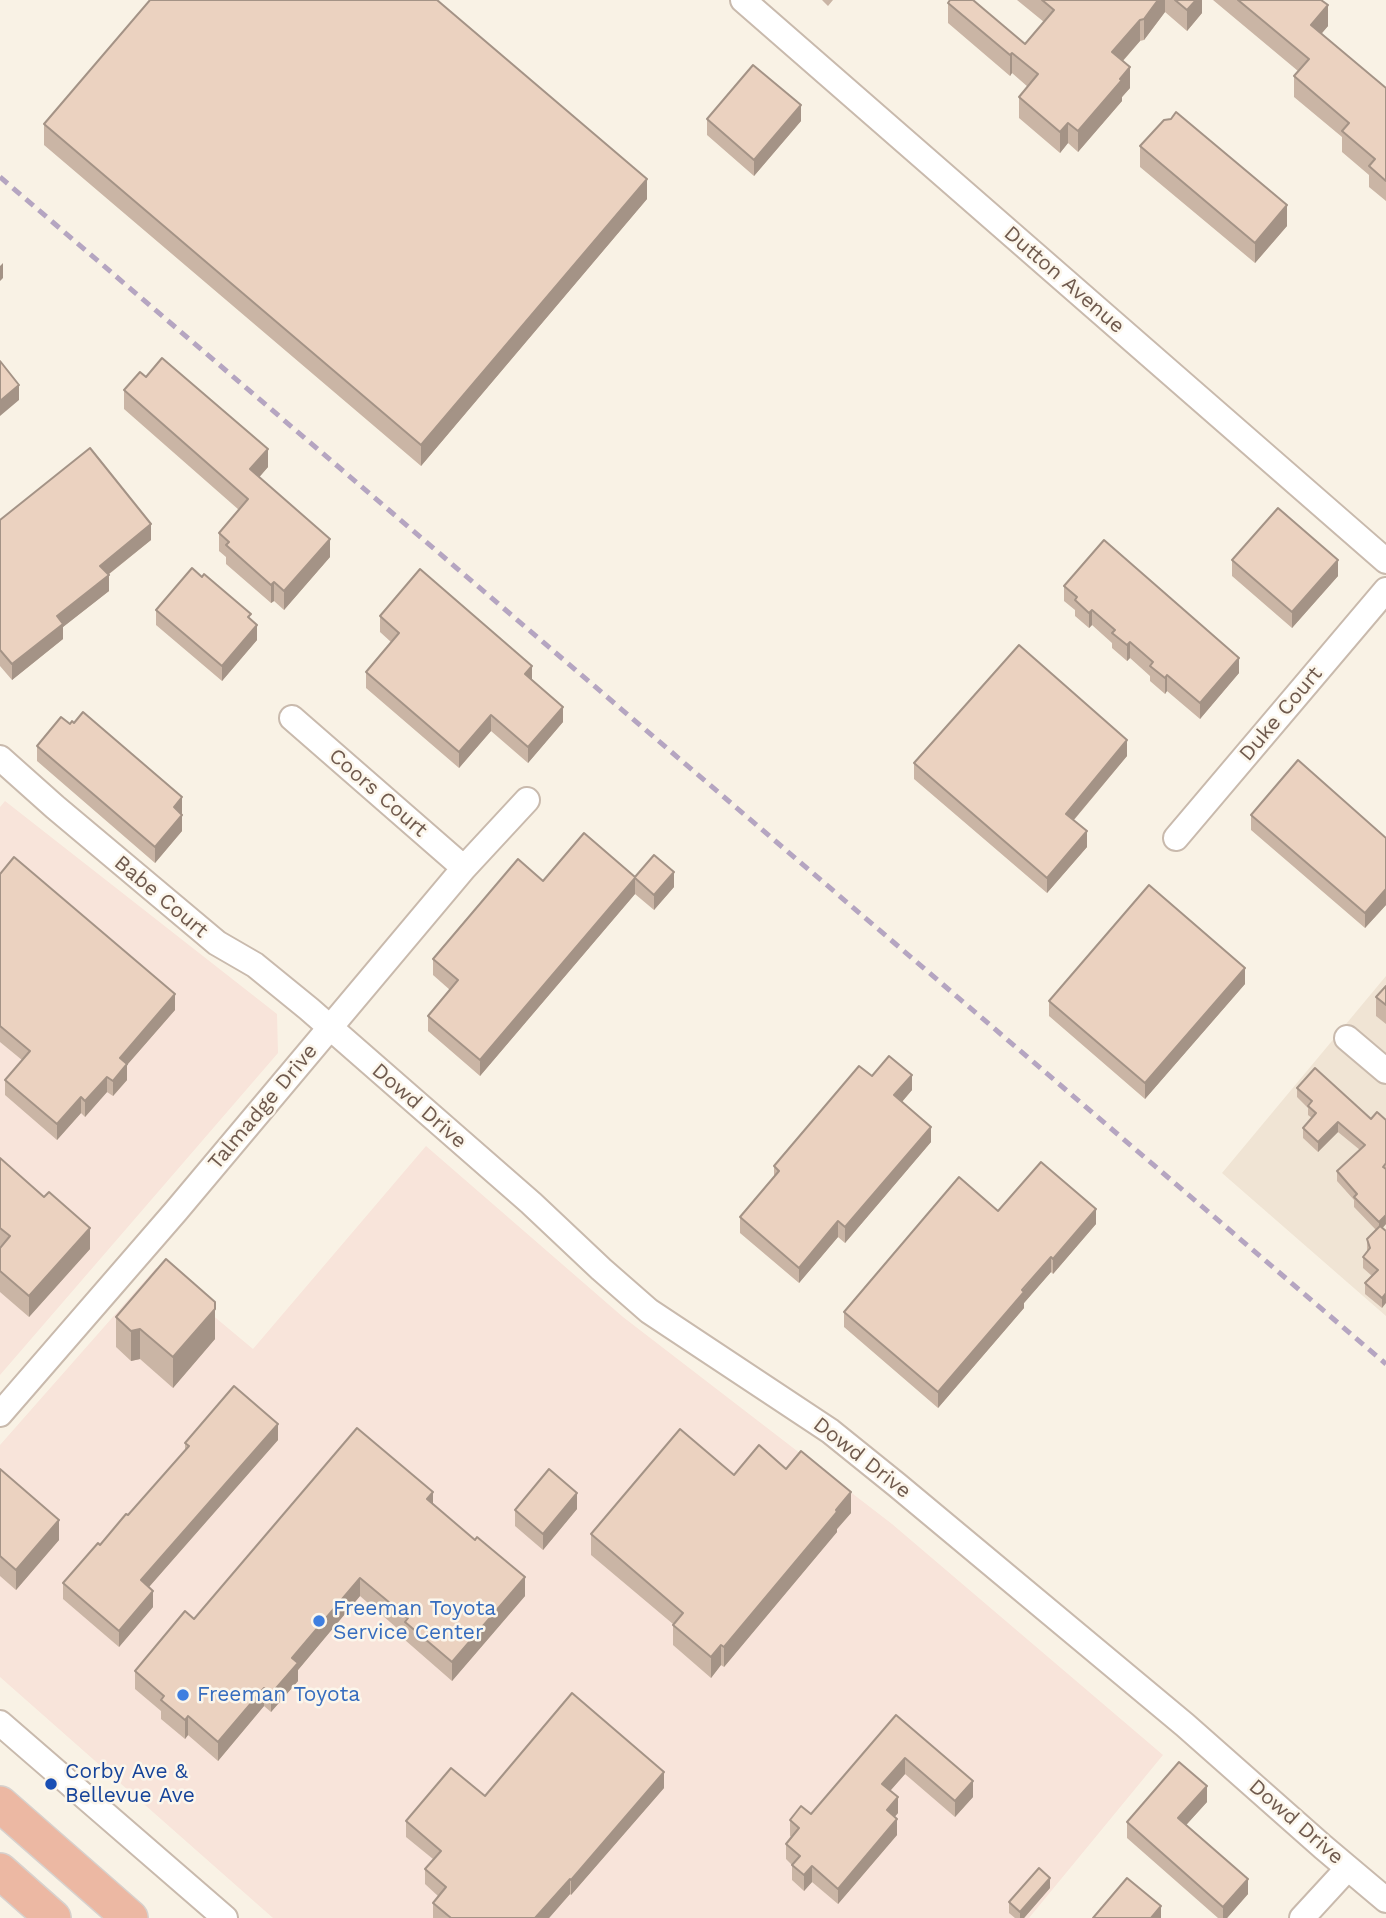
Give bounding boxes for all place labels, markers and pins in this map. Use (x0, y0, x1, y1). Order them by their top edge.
place label: Freeman Toyota Service Center (333, 1596, 496, 1646)
marker: Freeman Toyota Service Center (311, 1613, 327, 1629)
place label: Freeman Toyota (197, 1682, 360, 1708)
marker: Freeman Toyota (175, 1687, 191, 1703)
place label: Corby Ave & Bellevue Ave (65, 1759, 195, 1809)
marker: Corby Ave & Bellevue Ave (43, 1776, 59, 1792)

